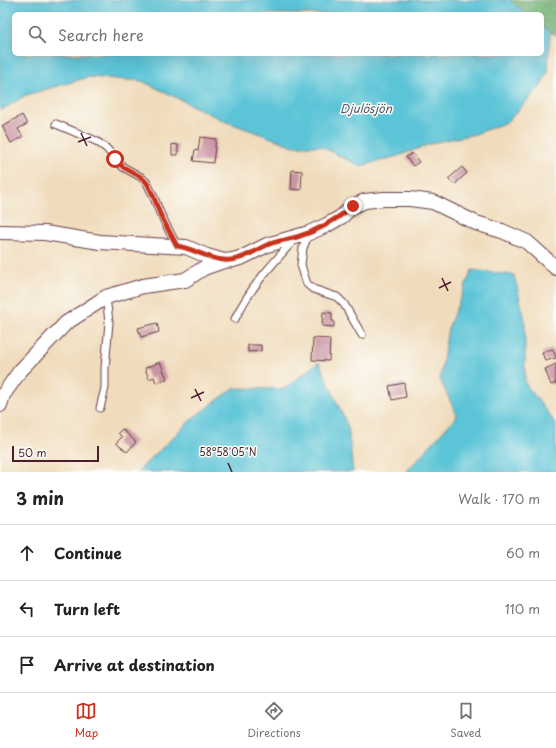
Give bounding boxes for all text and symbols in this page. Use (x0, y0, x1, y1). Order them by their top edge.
search box (12, 12, 544, 56)
icon: search (26, 23, 48, 45)
text: Search here (58, 23, 144, 46)
water label: Djulösjön (340, 99, 393, 117)
route start (106, 150, 124, 168)
route end (344, 197, 362, 215)
scale bar (12, 444, 99, 463)
text: 50 m (18, 444, 47, 461)
text: 58°58'05"N (199, 444, 257, 459)
text: 3 min (16, 485, 64, 511)
text: Walk · 170 m (458, 489, 540, 508)
text: Continue (54, 541, 122, 564)
icon: ahead (16, 542, 38, 564)
text: 60 m (506, 543, 540, 562)
text: Turn left (54, 597, 120, 620)
icon: left (16, 598, 38, 620)
text: 110 m (505, 599, 540, 618)
text: Arrive at destination (54, 653, 215, 676)
icon: arrive (16, 654, 38, 676)
tab: Map (75, 700, 98, 741)
tab: Directions (247, 700, 301, 741)
tab: Saved (450, 700, 481, 741)

